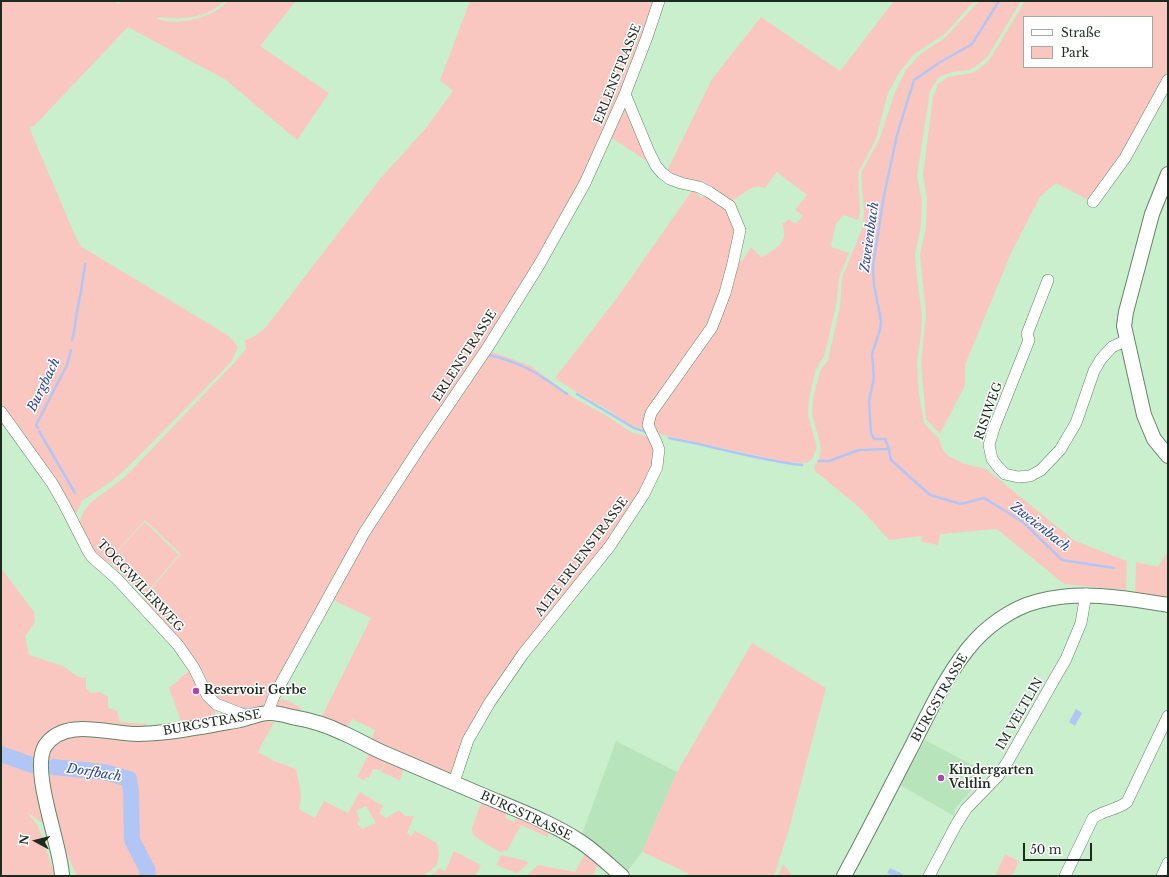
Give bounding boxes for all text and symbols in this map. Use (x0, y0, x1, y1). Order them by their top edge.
legend (1023, 16, 1153, 68)
street label: ERLENSTRASSE (591, 22, 645, 126)
text: Straße (1061, 25, 1101, 40)
text: Park (1061, 45, 1089, 60)
water label: Zweienbach (857, 201, 883, 273)
street label: ERLENSTRASSE (430, 307, 500, 405)
water label: Burgbach (24, 356, 64, 414)
street label: RISIWEG (972, 380, 1006, 442)
street label: ALTE ERLENSTRASSE (533, 495, 631, 619)
water label: Zweienbach (1007, 499, 1073, 555)
street label: TOGGWILERWEG (94, 537, 186, 635)
street label: BURGSTRASSE (909, 651, 971, 745)
street label: IM VELTLIN (993, 675, 1047, 753)
place label: Reservoir Gerbe (204, 684, 307, 698)
marker: Reservoir Gerbe (191, 686, 201, 696)
street label: BURGSTRASSE (162, 707, 262, 739)
water label: Dorfbach (65, 761, 123, 785)
place label: Kindergarten Veltlin (949, 764, 1034, 792)
marker: Kindergarten Veltlin (936, 773, 946, 783)
street label: BURGSTRASSE (478, 788, 574, 844)
north arrow (16, 821, 56, 861)
text: N (17, 834, 32, 846)
scale bar (1025, 835, 1094, 861)
text: 50 m (1030, 842, 1062, 857)

